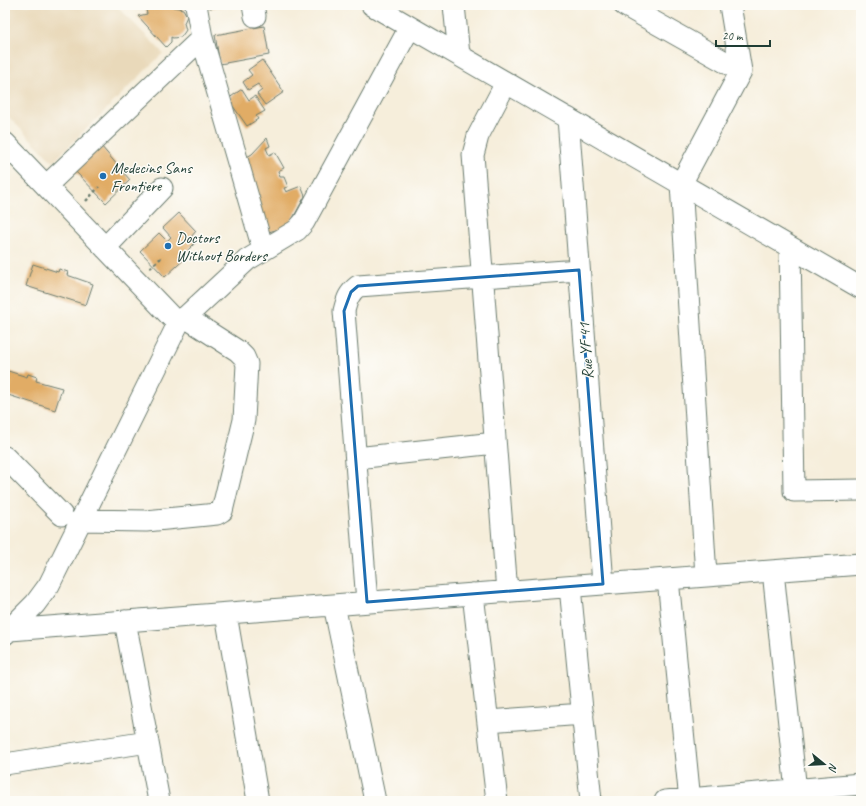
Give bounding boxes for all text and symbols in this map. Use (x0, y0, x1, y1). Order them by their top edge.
scale bar (716, 22, 770, 48)
text: 20 m (722, 28, 744, 44)
place label: Medecins Sans Frontiere (111, 158, 193, 196)
marker: Medecins Sans Frontiere (98, 171, 108, 181)
place label: Doctors Without Borders (176, 228, 268, 266)
marker: Doctors Without Borders (163, 241, 173, 251)
street label: Rue YF 41 (574, 321, 598, 380)
north arrow (804, 744, 844, 784)
text: N (825, 762, 841, 775)

